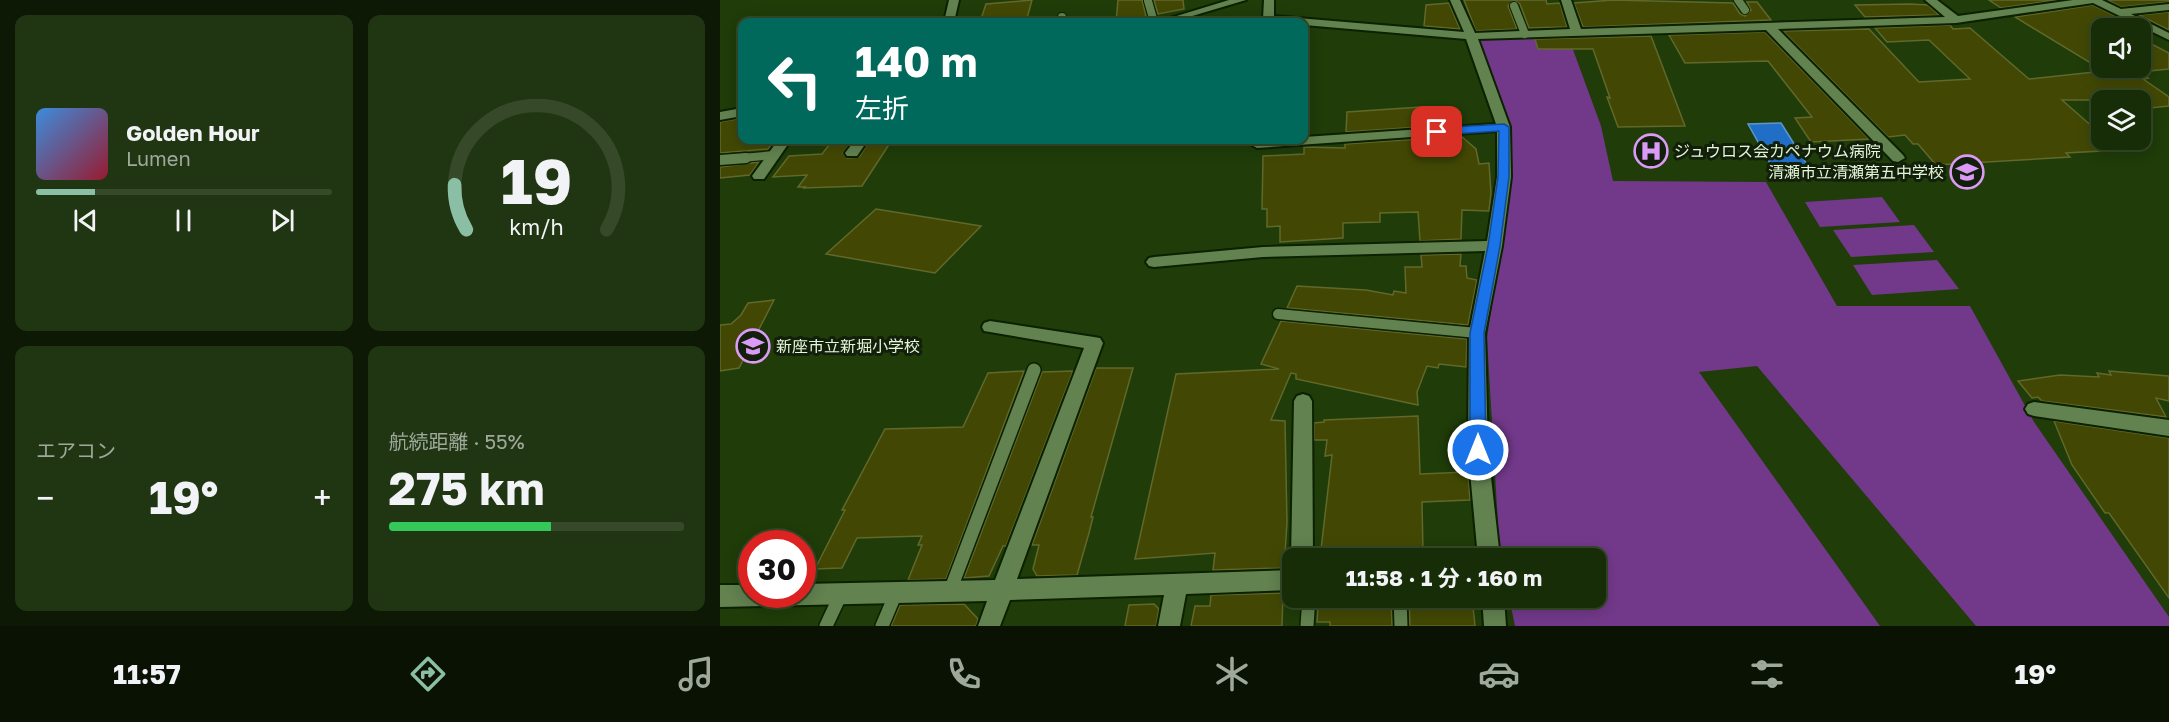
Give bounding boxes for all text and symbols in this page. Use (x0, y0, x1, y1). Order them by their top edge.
map controls (2091, 18, 2151, 150)
button: sound (2091, 18, 2151, 78)
text: 140 m (855, 36, 977, 86)
icon: left (756, 42, 834, 120)
button: layers (2091, 90, 2151, 150)
text: 左折 (855, 92, 909, 124)
pin (1411, 106, 1462, 157)
icon: arrive (1420, 115, 1453, 148)
text: Golden Hour (126, 119, 260, 146)
hospital icon: ジュウロス会カペナウム病院 (1633, 133, 1669, 169)
place label: ジュウロス会カペナウム病院 (1674, 141, 1881, 161)
text: 19 (500, 143, 572, 218)
text: Lumen (126, 146, 191, 170)
school or university icon: 清瀬市立清瀬第五中学校 (1949, 154, 1985, 190)
place label: 清瀬市立清瀬第五中学校 (1768, 162, 1944, 182)
icon: previous (69, 204, 102, 237)
icon: pause (167, 204, 200, 237)
icon: next (266, 204, 299, 237)
text: km/h (509, 214, 564, 240)
school or university icon: 新座市立新堀小学校 (735, 328, 771, 364)
place label: 新座市立新堀小学校 (776, 336, 920, 356)
position arrow (1446, 418, 1510, 482)
text: 航続距離 · 55% (389, 429, 525, 453)
text: エアコン (36, 438, 116, 462)
text: 275 km (389, 461, 545, 515)
text: 19° (149, 470, 218, 524)
text: − (36, 478, 54, 517)
text: + (313, 478, 332, 517)
speed limit sign: 30 (738, 530, 816, 608)
text: 11:58 · 1 分 · 160 m (1346, 564, 1542, 591)
icon: directions (407, 653, 449, 695)
icon: music (675, 653, 717, 695)
icon: phone (943, 653, 985, 695)
icon: climate (1211, 653, 1253, 695)
icon: car (1478, 653, 1520, 695)
icon: filters (1746, 653, 1788, 695)
text: 11:57 (113, 658, 181, 690)
text: 19° (2014, 658, 2056, 690)

